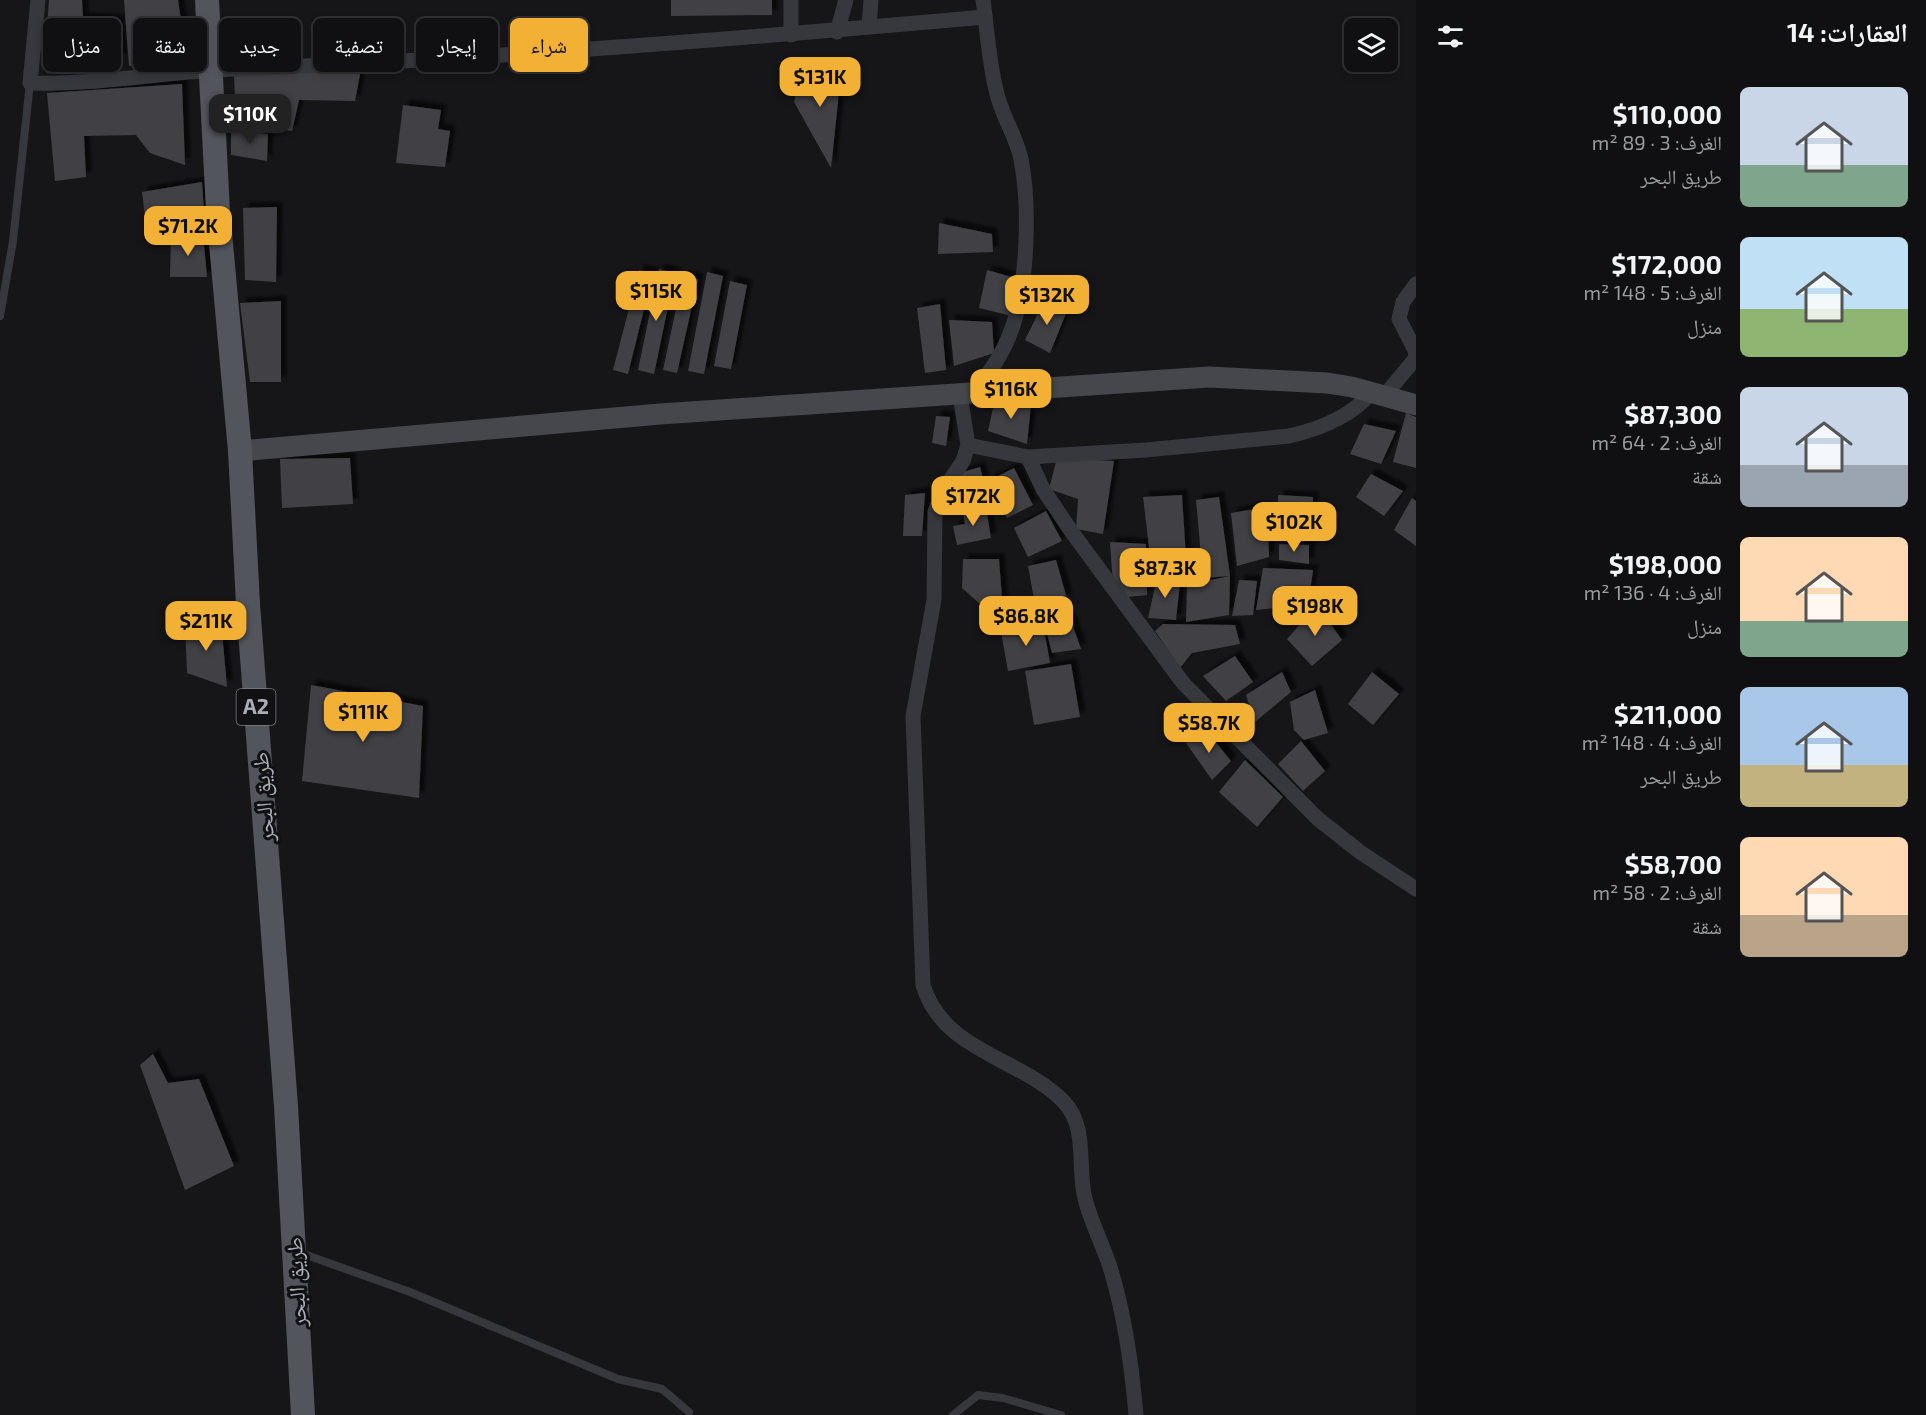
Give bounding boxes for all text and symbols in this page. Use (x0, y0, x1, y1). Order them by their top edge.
text: العقارات: 14 (1787, 16, 1908, 47)
chip: منزل (43, 18, 121, 72)
chip: شقة (133, 18, 207, 72)
chip: جديد (219, 18, 301, 72)
chip: تصفية (313, 18, 404, 72)
chip: إيجار (416, 18, 498, 72)
chip: شراء (510, 18, 588, 72)
map controls (1344, 18, 1398, 72)
button: layers (1344, 18, 1398, 72)
icon: filters (1434, 20, 1467, 53)
pin: $131K (778, 57, 862, 108)
text: $131K (794, 64, 846, 88)
pin: $110K (208, 94, 292, 145)
text: $110,000 (1613, 98, 1722, 129)
text: $110K (223, 101, 277, 125)
icon: home (1788, 111, 1860, 183)
text: الغرف: 3 · 89 m² (1592, 130, 1722, 154)
text: طريق البحر (1640, 164, 1722, 188)
pin: $71.2K (139, 206, 237, 257)
text: $71.2K (158, 213, 218, 237)
text: $172,000 (1611, 248, 1722, 279)
icon: home (1788, 261, 1860, 333)
pin: $115K (614, 271, 698, 322)
pin: $132K (1005, 275, 1089, 326)
text: $115K (630, 278, 682, 302)
text: الغرف: 5 · 148 m² (1583, 280, 1722, 304)
text: $132K (1019, 282, 1075, 306)
text: منزل (1687, 314, 1722, 338)
pin: $116K (969, 369, 1053, 420)
text: $116K (984, 376, 1038, 400)
text: $87,300 (1624, 398, 1722, 429)
icon: home (1788, 411, 1860, 483)
text: الغرف: 2 · 64 m² (1592, 430, 1722, 454)
text: شقة (1692, 464, 1722, 488)
pin: $172K (931, 476, 1015, 527)
text: $172K (945, 483, 1001, 507)
pin: $102K (1252, 502, 1336, 553)
text: $102K (1265, 509, 1323, 533)
pin: $87.3K (1116, 548, 1214, 599)
text: $198,000 (1609, 548, 1722, 579)
text: $87.3K (1134, 555, 1196, 579)
icon: home (1788, 561, 1860, 633)
text: الغرف: 4 · 136 m² (1584, 580, 1722, 604)
pin: $198K (1273, 586, 1357, 637)
text: $198K (1286, 593, 1344, 617)
pin: $86.8K (977, 596, 1075, 647)
pin: $211K (164, 601, 248, 652)
text: $86.8K (993, 603, 1059, 627)
text: $211K (179, 608, 233, 632)
text: منزل (1687, 614, 1722, 638)
road number: A2 (236, 689, 276, 725)
pin: $111K (321, 692, 405, 743)
text: $211,000 (1614, 698, 1722, 729)
text: $111K (338, 699, 388, 723)
pin: $58.7K (1160, 703, 1258, 754)
text: $58.7K (1178, 710, 1240, 734)
icon: home (1788, 711, 1860, 783)
text: الغرف: 4 · 148 m² (1582, 730, 1722, 754)
street label: طريق البحر (246, 751, 280, 844)
text: طريق البحر (1640, 764, 1722, 788)
text: $58,700 (1624, 848, 1722, 879)
icon: home (1788, 861, 1860, 933)
text: الغرف: 2 · 58 m² (1592, 880, 1722, 904)
text: شقة (1692, 914, 1722, 938)
street label: طريق البحر (280, 1236, 312, 1329)

